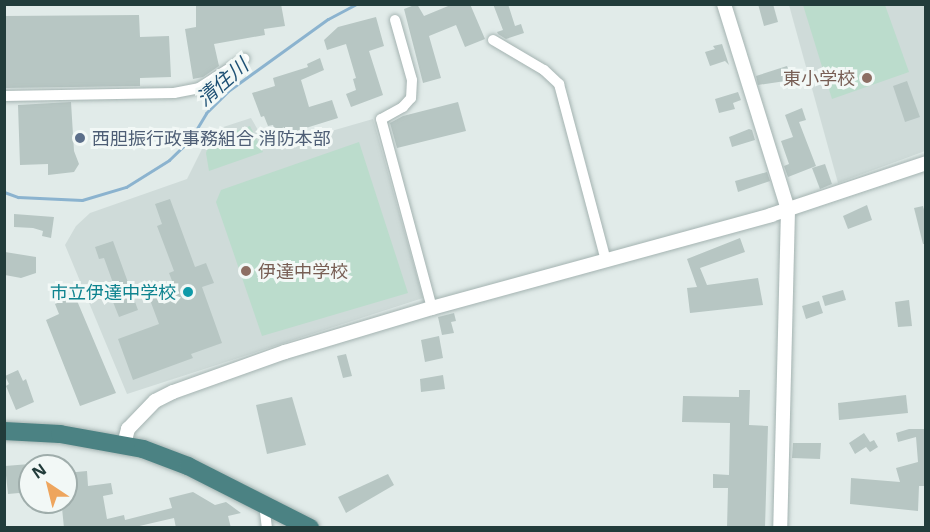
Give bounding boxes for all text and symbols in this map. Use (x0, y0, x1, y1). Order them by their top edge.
water label: 清住川 (191, 53, 253, 111)
place label: 東小学校 (783, 67, 855, 89)
marker: 東小学校 (860, 71, 874, 85)
place label: 西胆振行政事務組合 消防本部 (92, 127, 331, 149)
marker: 西胆振行政事務組合 消防本部 (73, 131, 87, 145)
place label: 伊達中学校 (258, 260, 348, 282)
marker: 伊達中学校 (239, 264, 253, 278)
place label: 市立伊達中学校 (50, 281, 176, 303)
marker: 市立伊達中学校 (181, 285, 195, 299)
north arrow (18, 454, 78, 514)
text: N (27, 458, 50, 484)

